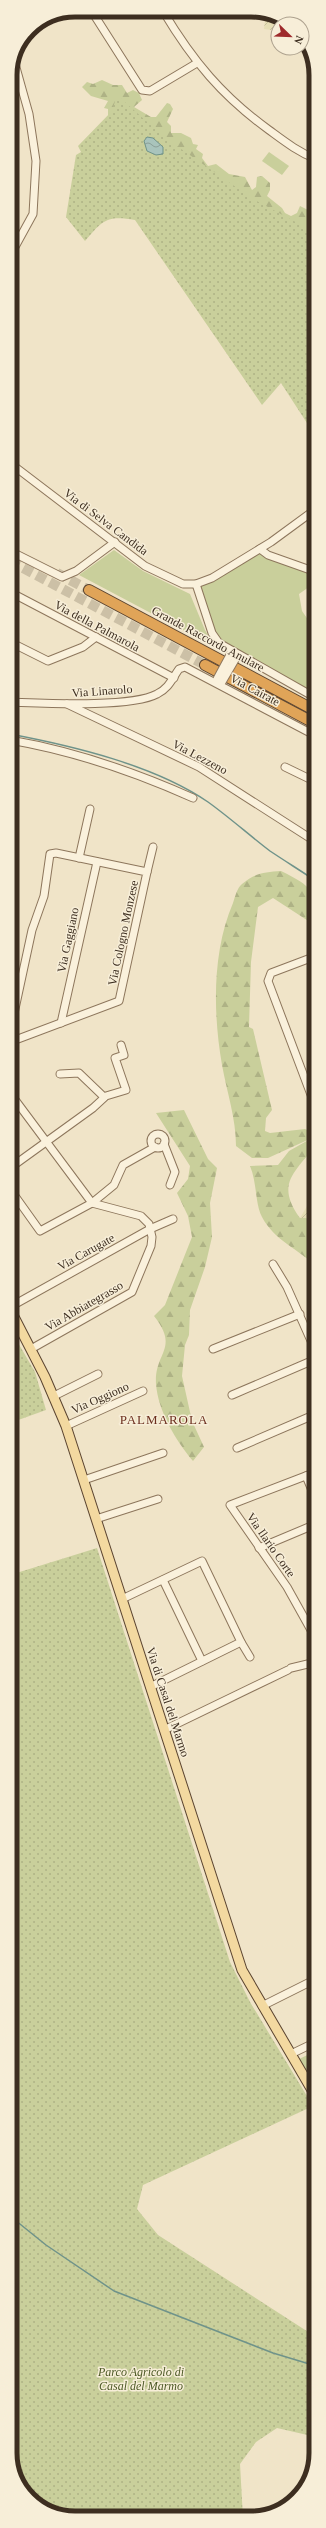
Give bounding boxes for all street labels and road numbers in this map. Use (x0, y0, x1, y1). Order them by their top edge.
street label: Via di Selva Candida (61, 486, 151, 559)
street label: Via della Palmarola (52, 598, 143, 655)
street label: Grande Raccordo Anulare (149, 603, 267, 675)
street label: Via Cairate (228, 671, 282, 709)
street label: Via Linarolo (71, 682, 133, 700)
street label: Via Lezzeno (170, 737, 230, 777)
street label: Via Cologno Monzese (105, 879, 141, 987)
street label: Via Gaggiano (54, 906, 82, 974)
street label: Via Carugate (55, 1231, 117, 1273)
street label: Via Abbiategrasso (43, 1278, 125, 1334)
street label: Via Oggiono (69, 1379, 131, 1417)
street label: Via Ilario Corte (244, 1510, 298, 1580)
street label: Via di Casal del Marmo (144, 1645, 192, 1759)

